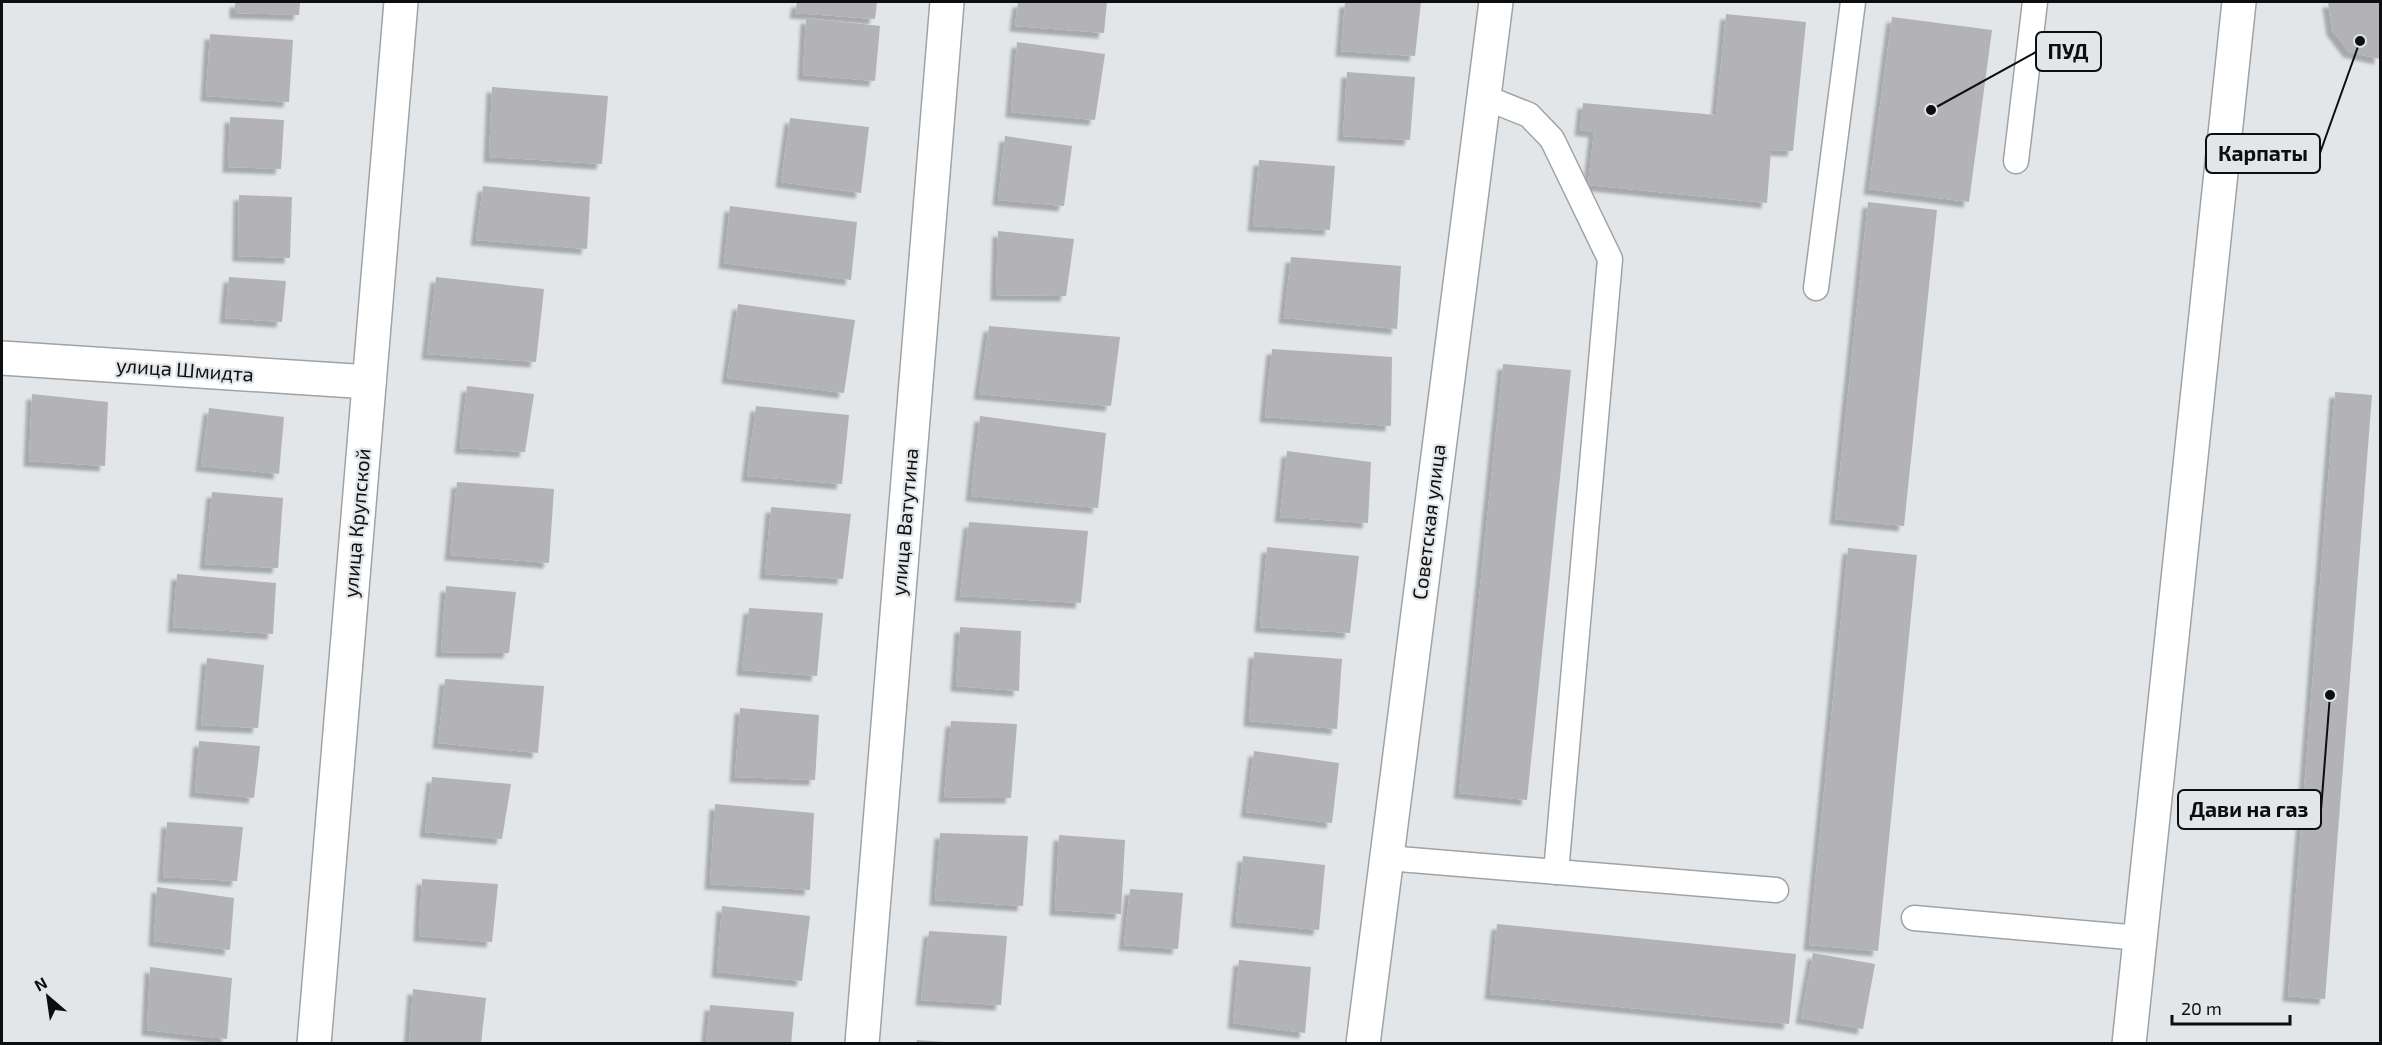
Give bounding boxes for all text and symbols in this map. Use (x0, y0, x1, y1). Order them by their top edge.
callout: ПУД (2036, 32, 2101, 71)
text: ПУД (2047, 38, 2089, 63)
callout: Карпаты (2206, 134, 2320, 173)
text: Карпаты (2218, 140, 2308, 165)
street label: улица Шмидта (115, 352, 255, 387)
street label: Советская улица (1407, 443, 1450, 601)
street label: улица Крупской (338, 447, 375, 599)
street label: улица Ватутина (886, 447, 923, 597)
callout: Дави на газ (2178, 790, 2321, 829)
text: Дави на газ (2190, 796, 2309, 821)
north arrow (18, 967, 78, 1027)
text: N (31, 972, 50, 995)
scale bar (2172, 988, 2290, 1026)
text: 20 m (2181, 997, 2222, 1019)

